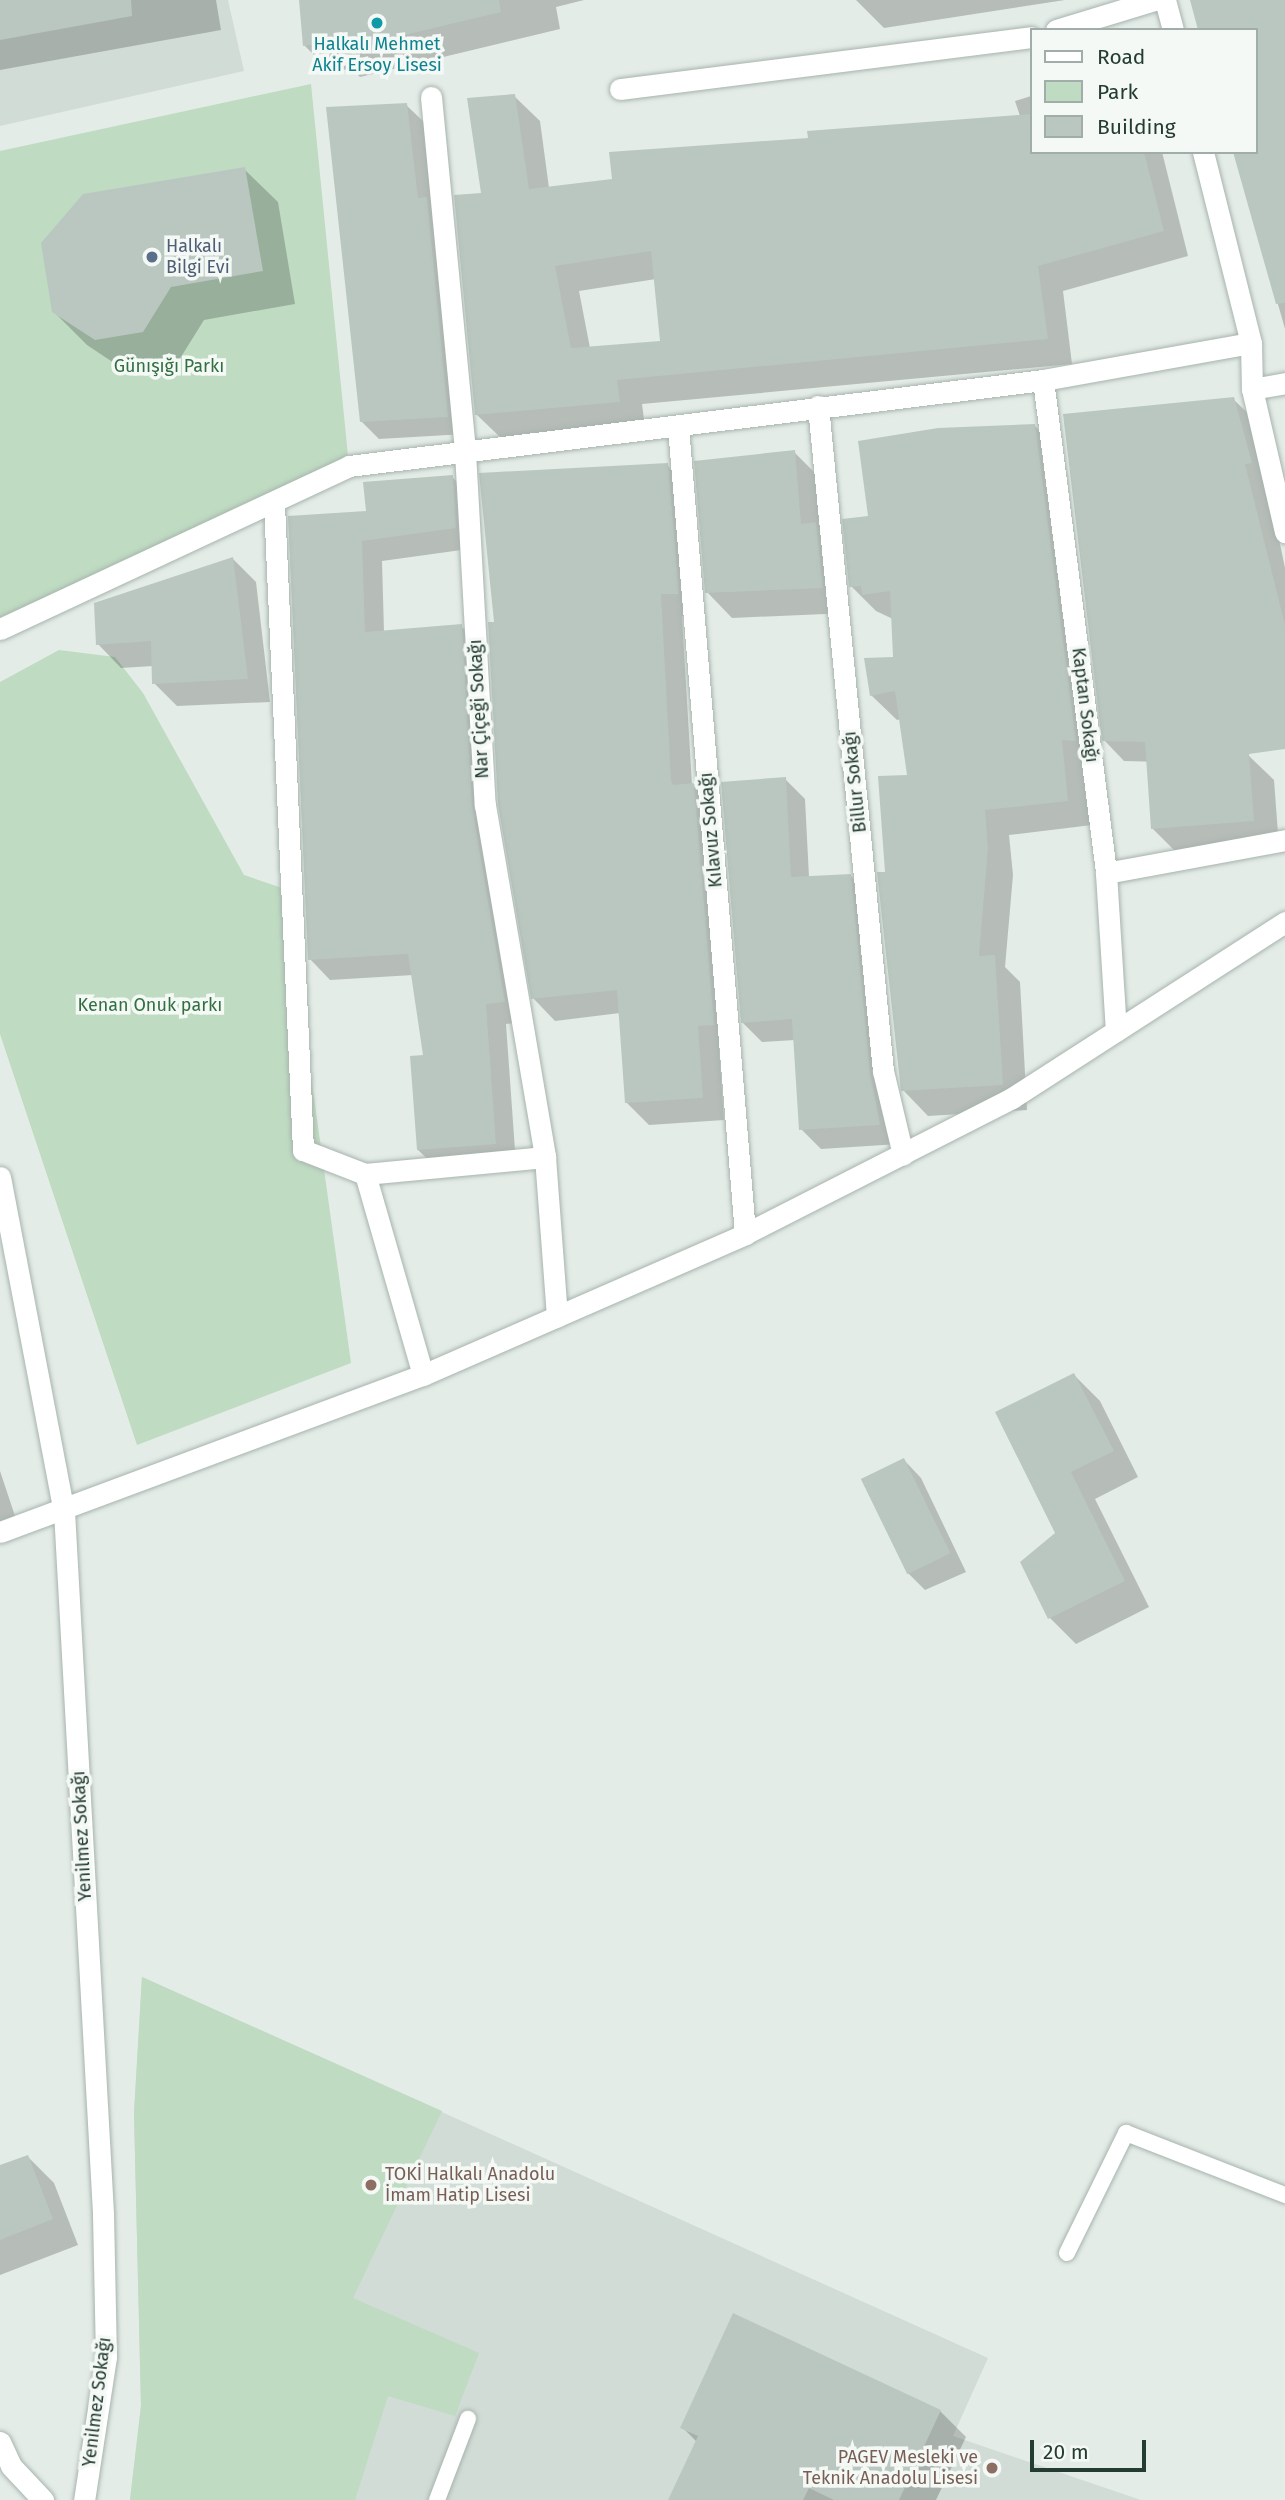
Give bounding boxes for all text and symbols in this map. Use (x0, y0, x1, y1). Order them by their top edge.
marker: Halkalı Mehmet Akif Ersoy Lisesi (369, 15, 385, 31)
legend (1030, 28, 1257, 154)
place label: Halkalı Mehmet Akif Ersoy Lisesi (312, 34, 442, 76)
text: Road (1097, 44, 1145, 70)
text: Park (1097, 79, 1138, 105)
text: Building (1097, 114, 1176, 140)
place label: Halkalı Bilgi Evi (166, 236, 230, 278)
marker: Halkalı Bilgi Evi (144, 249, 160, 265)
park label: Günışığı Parkı (114, 355, 224, 377)
street label: Nar Çiçeği Sokağı (465, 639, 493, 779)
street label: Kaptan Sokağı (1067, 646, 1103, 764)
street label: Billur Sokağı (839, 730, 871, 834)
street label: Kılavuz Sokağı (695, 771, 727, 889)
park label: Kenan Onuk parkı (78, 994, 222, 1016)
street label: Yenilmez Sokağı (68, 1770, 96, 1902)
place label: TOKİ Halkalı Anadolu İmam Hatip Lisesi (385, 2164, 555, 2206)
marker: TOKİ Halkalı Anadolu İmam Hatip Lisesi (363, 2177, 379, 2193)
street label: Yenilmez Sokağı (78, 2336, 116, 2468)
scale bar (1033, 2426, 1148, 2470)
text: 20 m (1043, 2439, 1089, 2465)
place label: PAGEV Mesleki ve Teknik Anadolu Lisesi (803, 2447, 978, 2490)
marker: PAGEV Mesleki ve Teknik Anadolu Lisesi (984, 2460, 1000, 2476)

